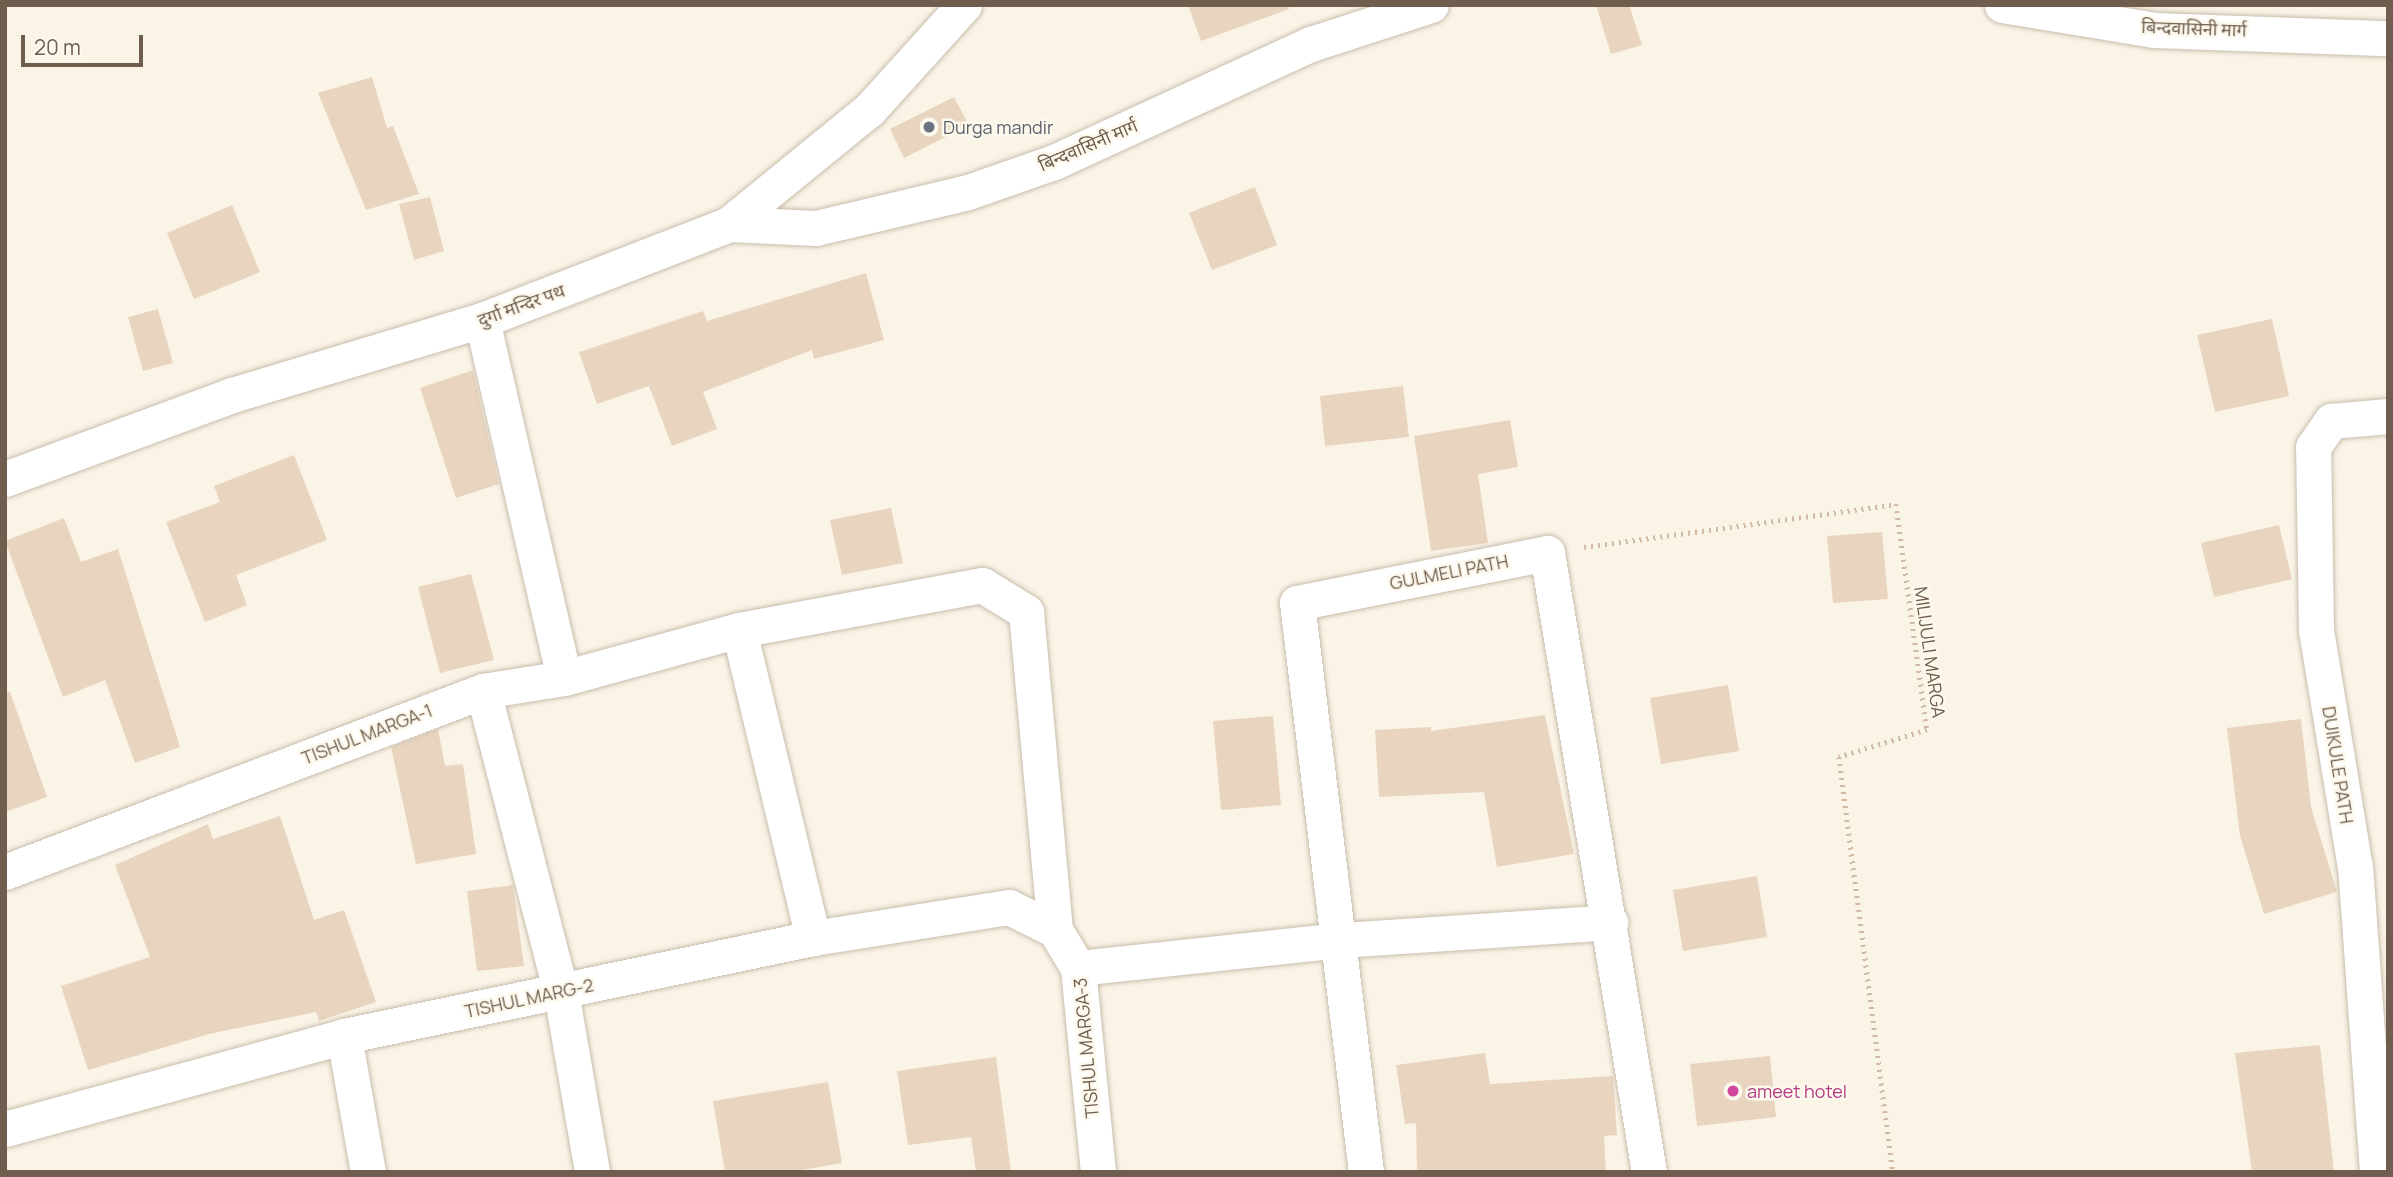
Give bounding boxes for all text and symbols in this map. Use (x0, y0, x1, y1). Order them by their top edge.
street label: बिन्दवासिनी मार्ग (2141, 15, 2247, 41)
scale bar (24, 21, 147, 65)
text: 20 m (34, 33, 81, 61)
street label: बिन्दवासिनी मार्ग (1035, 114, 1141, 176)
place label: Durga mandir (943, 116, 1053, 138)
marker: Durga mandir (921, 119, 937, 135)
street label: दुर्गा मन्दिर पथ (474, 279, 568, 331)
street label: GULMELI PATH (1388, 550, 1510, 594)
street label: MILIJULI MARGA (1910, 585, 1950, 719)
street label: TISHUL MARGA-1 (298, 699, 436, 769)
street label: DUIKULE PATH (2318, 705, 2358, 825)
street label: TISHUL MARG-2 (462, 974, 596, 1022)
street label: TISHUL MARGA-3 (1069, 977, 1103, 1119)
place label: ameet hotel (1747, 1080, 1847, 1102)
marker: ameet hotel (1725, 1083, 1741, 1099)

